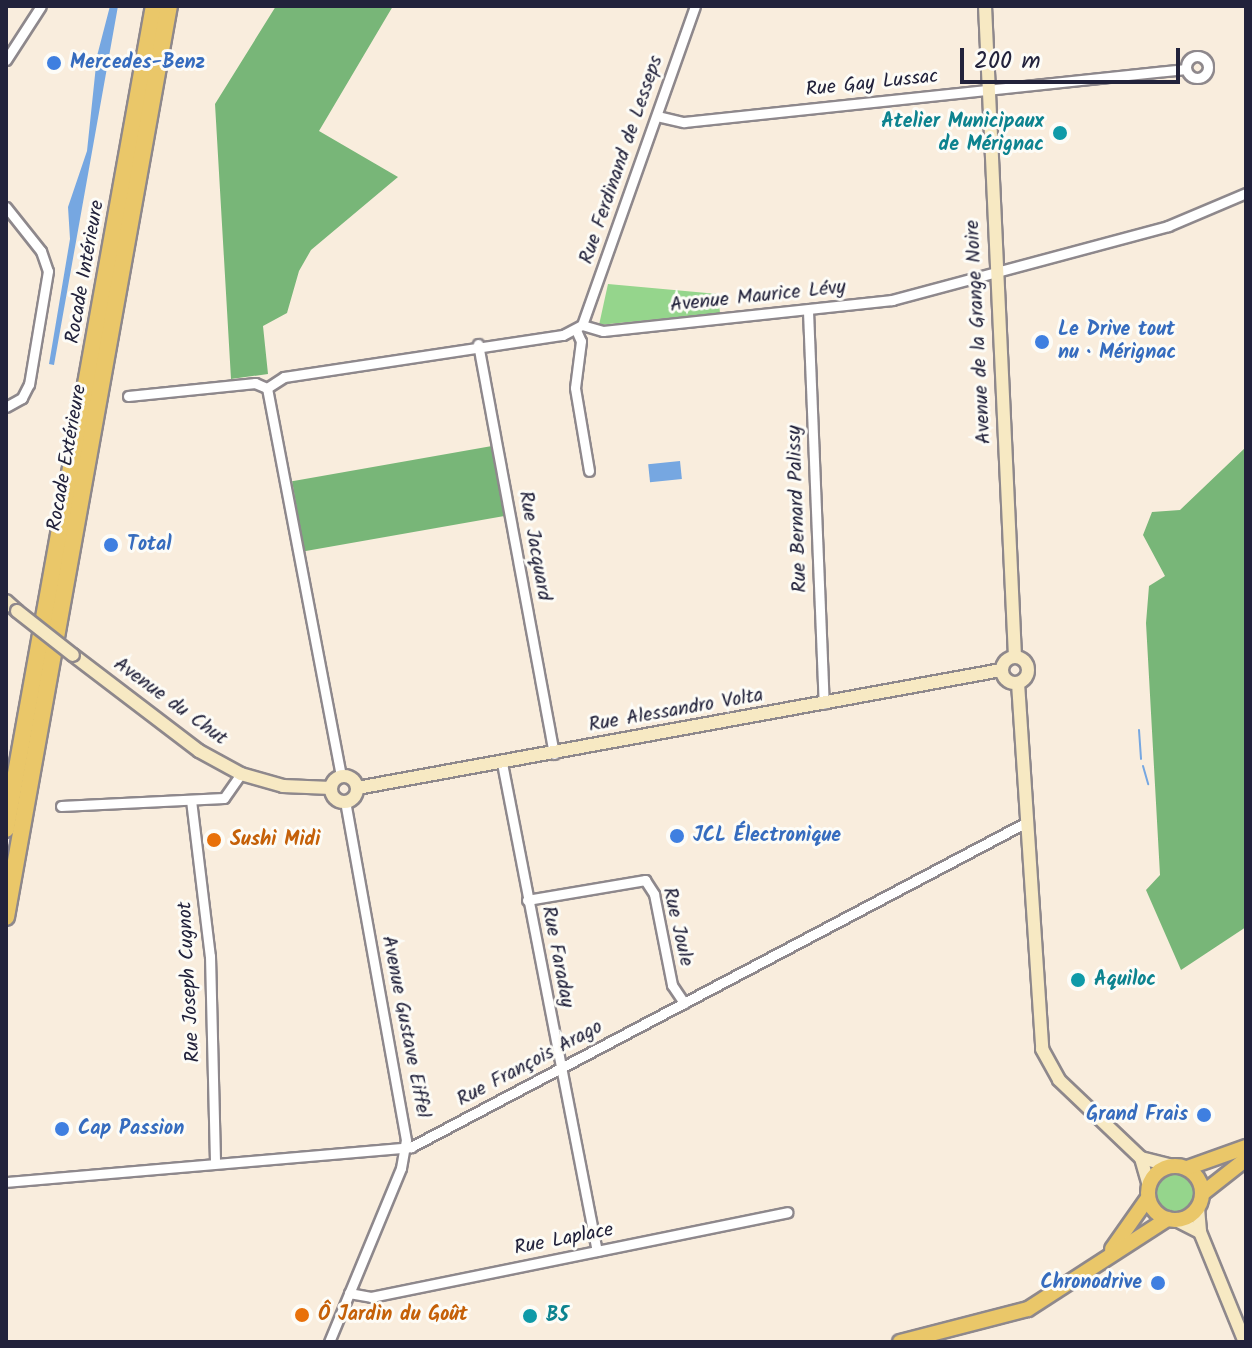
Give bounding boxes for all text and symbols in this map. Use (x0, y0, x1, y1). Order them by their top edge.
scale bar (964, 32, 1184, 82)
text: 200 m (974, 42, 1041, 81)
place label: Mercedes-Benz (70, 51, 205, 75)
street label: Rue Ferdinand de Lesseps (575, 53, 669, 267)
marker: Mercedes-Benz (45, 54, 63, 72)
street label: Rue Gay Lussac (805, 65, 939, 103)
place label: Atelier Municipaux de Mérignac (881, 110, 1044, 157)
marker: Atelier Municipaux de Mérignac (1051, 124, 1069, 142)
street label: Rocade Intérieure (62, 199, 110, 345)
street label: Avenue de la Grange Noire (961, 219, 997, 445)
street label: Avenue Maurice Lévy (669, 276, 847, 318)
place label: Le Drive tout nu · Mérignac (1058, 318, 1176, 365)
marker: Le Drive tout nu · Mérignac (1033, 333, 1051, 351)
street label: Rocade Extérieure (43, 383, 93, 533)
street label: Rue Bernard Palissy (783, 425, 813, 593)
street label: Rue Jacquard (513, 489, 555, 603)
place label: Total (127, 533, 172, 557)
marker: Total (102, 536, 120, 554)
street label: Avenue du Chut (109, 653, 231, 751)
street label: Rue Alessandro Volta (587, 684, 765, 738)
place label: JCL Électronique (693, 824, 841, 848)
marker: JCL Électronique (668, 827, 686, 845)
place label: Sushi Midi (230, 828, 321, 852)
marker: Sushi Midi (205, 831, 223, 849)
street label: Rue Joule (656, 885, 698, 969)
street label: Rue Joseph Cugnot (174, 901, 206, 1063)
street label: Rue Faraday (535, 904, 579, 1010)
street label: Avenue Gustave Eiffel (376, 934, 434, 1120)
place label: Aquiloc (1094, 968, 1156, 992)
marker: Aquiloc (1069, 971, 1087, 989)
street label: Rue François Arago (453, 1016, 607, 1112)
place label: Grand Frais (1086, 1103, 1188, 1127)
marker: Grand Frais (1195, 1106, 1213, 1124)
place label: Cap Passion (78, 1117, 184, 1141)
marker: Cap Passion (53, 1120, 71, 1138)
street label: Rue Laplace (512, 1219, 616, 1261)
place label: Chronodrive (1040, 1271, 1142, 1295)
marker: Chronodrive (1149, 1274, 1167, 1292)
place label: Ô Jardin du Goût (318, 1303, 468, 1327)
place label: B5 (546, 1304, 569, 1328)
marker: Ô Jardin du Goût (293, 1306, 311, 1324)
marker: B5 (521, 1307, 539, 1325)

